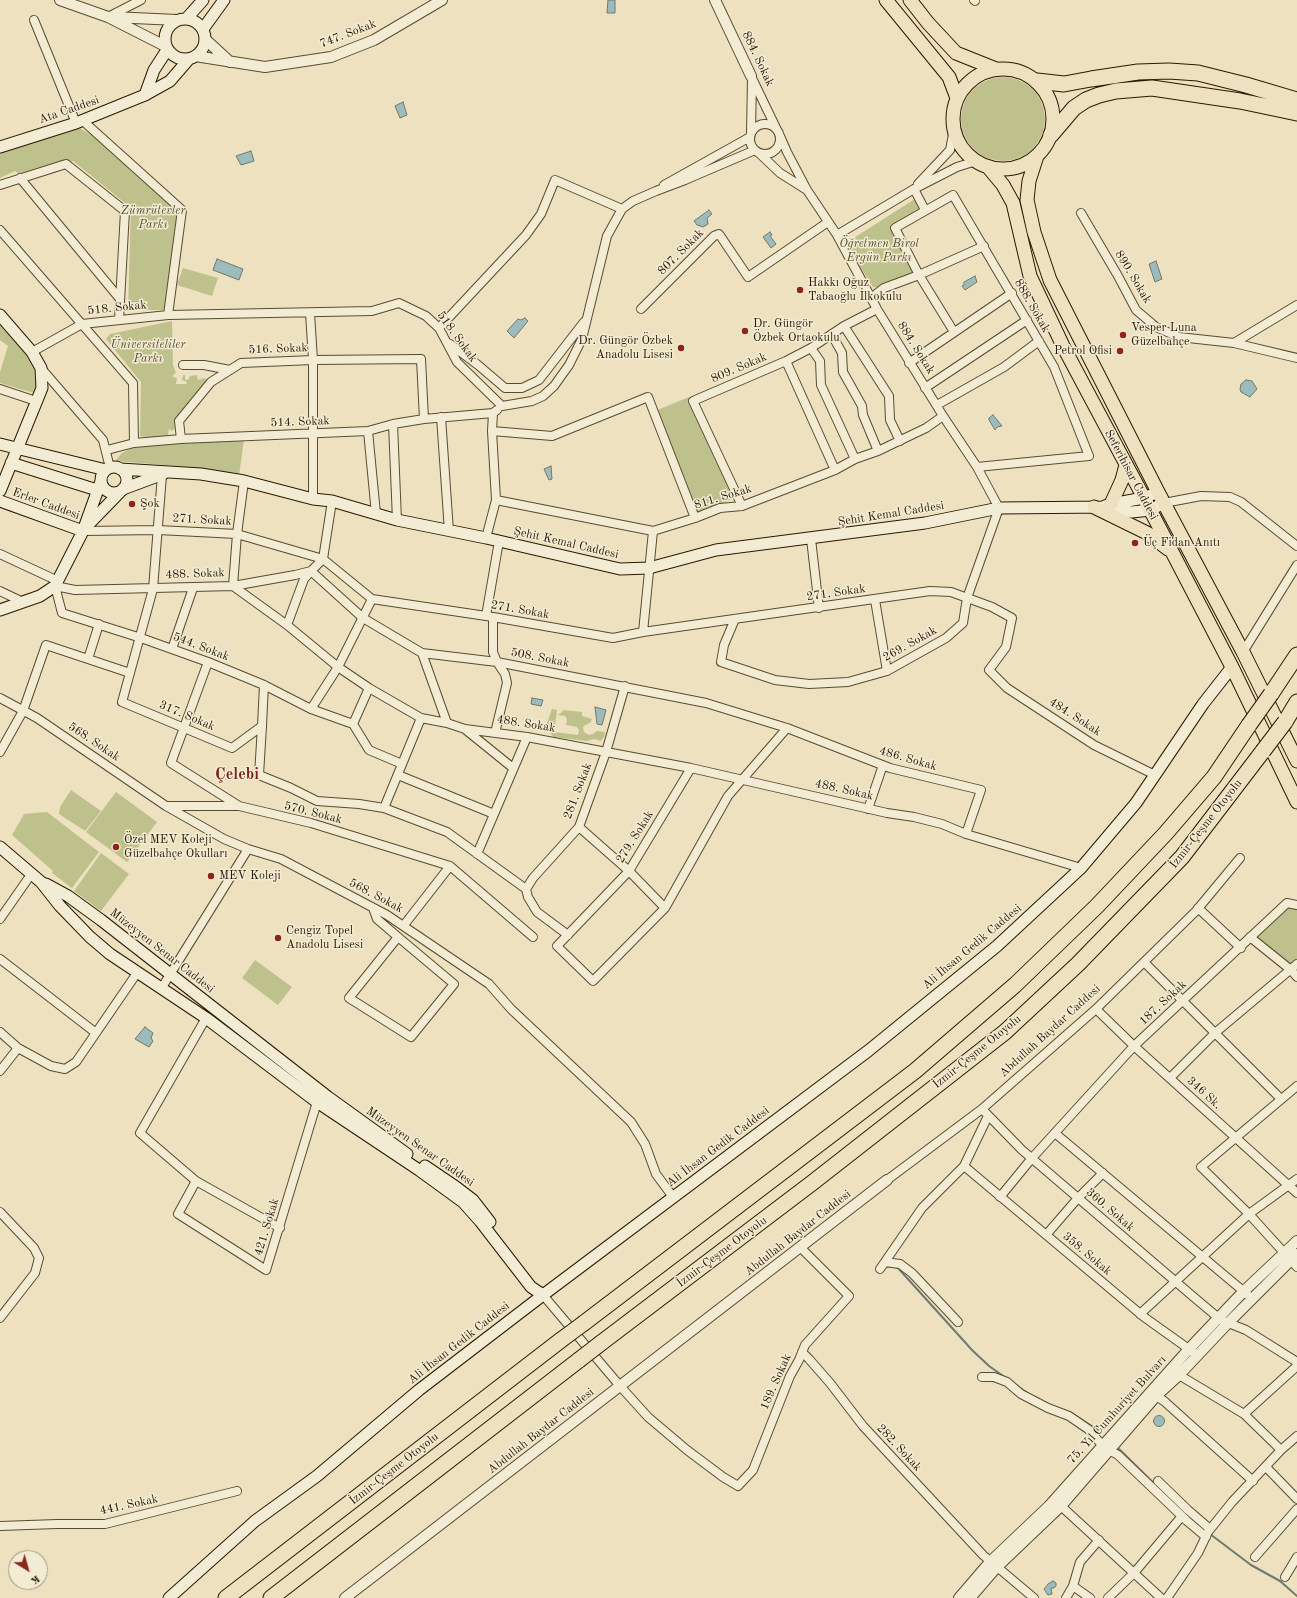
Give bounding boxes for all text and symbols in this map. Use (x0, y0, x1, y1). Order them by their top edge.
street label: 747. Sokak (318, 17, 378, 51)
street label: 884. Sokak (739, 29, 777, 89)
street label: Ata Caddesi (37, 93, 101, 127)
park label: Zümrütevler Parkı (121, 204, 185, 232)
street label: 807. Sokak (655, 226, 707, 278)
park label: Öğretmen Birol Ergün Parkı (839, 237, 919, 265)
street label: 890. Sokak (1112, 248, 1154, 306)
place label: Hakkı Oğuz Tabaoğlu İlkokulu (808, 276, 902, 304)
street label: 888. Sokak (1011, 277, 1053, 335)
marker: Hakkı Oğuz Tabaoğlu İlkokulu (795, 285, 805, 295)
street label: 518. Sokak (87, 298, 147, 318)
street label: 518. Sokak (434, 309, 480, 365)
place label: Dr. Güngör Özbek Ortaokulu (753, 317, 840, 345)
street label: 884. Sokak (894, 319, 938, 377)
place label: Vesper Luna Güzelbahçe (1131, 321, 1197, 349)
marker: Dr. Güngör Özbek Ortaokulu (740, 326, 750, 336)
marker: Vesper Luna Güzelbahçe (1118, 330, 1128, 340)
place label: Dr. Güngör Özbek Anadolu Lisesi (578, 334, 673, 362)
park label: Üniversiteliler Parkı (111, 338, 185, 366)
street label: 516. Sokak (248, 341, 308, 357)
marker: Dr. Güngör Özbek Anadolu Lisesi (676, 343, 686, 353)
place label: Petrol Ofisi (1054, 344, 1112, 358)
marker: Petrol Ofisi (1115, 346, 1125, 356)
street label: 809. Sokak (709, 350, 769, 386)
street label: 514. Sokak (270, 414, 330, 430)
street label: Seferihisar Caddesi (1101, 427, 1161, 523)
street label: 811. Sokak (692, 481, 754, 513)
street label: Erler Caddesi (10, 485, 82, 523)
place label: Şok (140, 497, 160, 511)
street label: Şehit Kemal Caddesi (837, 498, 945, 530)
marker: Şok (127, 499, 137, 509)
street label: 271. Sokak (172, 511, 232, 529)
street label: Şehit Kemal Caddesi (512, 524, 620, 562)
place label: Üç Fidan Anıtı (1143, 536, 1220, 550)
marker: Üç Fidan Anıtı (1130, 538, 1140, 548)
street label: 488. Sokak (165, 566, 225, 582)
street label: 271. Sokak (806, 582, 866, 604)
street label: 271. Sokak (490, 598, 550, 622)
street label: 269. Sokak (881, 623, 939, 665)
street label: 544. Sokak (171, 630, 231, 664)
street label: 508. Sokak (509, 645, 571, 671)
street label: 484. Sokak (1046, 695, 1104, 739)
street label: 317. Sokak (157, 698, 217, 734)
street label: 488. Sokak (496, 712, 556, 736)
street label: 568. Sokak (65, 719, 123, 765)
street label: 486. Sokak (877, 744, 939, 774)
street label: 281. Sokak (561, 761, 595, 821)
district label: Çelebi (215, 765, 259, 785)
street label: 488. Sokak (813, 776, 875, 804)
street label: İzmir-Çeşme Otoyolu (1167, 777, 1245, 871)
street label: 570. Sokak (282, 799, 344, 827)
street label: 279. Sokak (613, 808, 657, 866)
place label: Özel MEV Koleji Güzelbahçe Okulları (124, 833, 227, 861)
marker: Özel MEV Koleji Güzelbahçe Okulları (111, 842, 121, 852)
place label: MEV Koleji (219, 869, 281, 883)
marker: MEV Koleji (206, 871, 216, 881)
street label: 568. Sokak (346, 876, 406, 916)
street label: Ali İhsan Gedik Caddesi (920, 901, 1024, 993)
street label: Müzeyyen Senar Caddesi (107, 906, 217, 996)
place label: Cengiz Topel Anadolu Lisesi (286, 924, 363, 952)
marker: Cengiz Topel Anadolu Lisesi (273, 933, 283, 943)
street label: 187. Sokak (1136, 977, 1190, 1029)
street label: Abdullah Baydar Caddesi (997, 982, 1103, 1080)
street label: İzmir-Çeşme Otoyolu (930, 1012, 1024, 1092)
street label: 346 Sk. (1184, 1074, 1224, 1112)
street label: Müzeyyen Senar Caddesi (363, 1104, 477, 1190)
street label: Ali İhsan Gedik Caddesi (664, 1104, 772, 1190)
street label: 360. Sokak (1083, 1185, 1137, 1235)
street label: Abdullah Baydar Caddesi (742, 1187, 854, 1279)
street label: 421. Sokak (251, 1196, 283, 1258)
street label: İzmir-Çeşme Otoyolu (674, 1213, 770, 1291)
street label: 358. Sokak (1060, 1229, 1114, 1279)
street label: Ali İhsan Gedik Caddesi (405, 1299, 513, 1387)
street label: 189. Sokak (757, 1352, 795, 1412)
street label: 75. Yıl Cumhuriyet Bulvarı (1065, 1353, 1169, 1467)
street label: Abdullah Baydar Caddesi (485, 1385, 597, 1477)
street label: 282. Sokak (873, 1421, 925, 1475)
street label: İzmir-Çeşme Otoyolu (347, 1430, 441, 1508)
street label: 441. Sokak (98, 1492, 160, 1518)
north arrow (8, 1550, 48, 1590)
text: K (28, 1572, 42, 1586)

